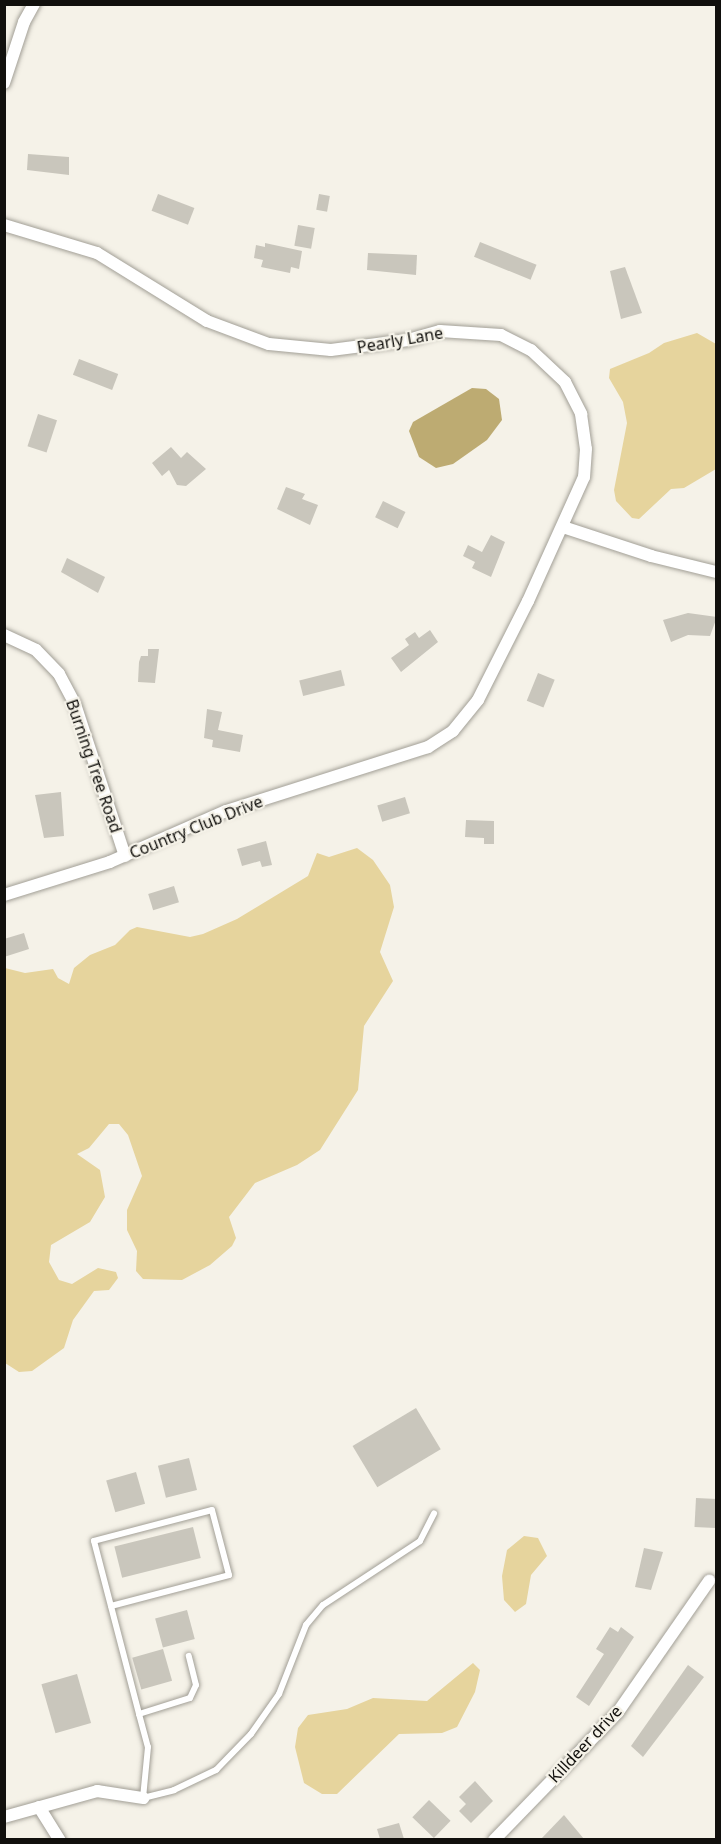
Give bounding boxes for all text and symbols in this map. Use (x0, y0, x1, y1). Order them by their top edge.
street label: Pearly Lane (355, 323, 445, 357)
street label: Burning Tree Road (62, 697, 126, 835)
street label: Country Club Drive (127, 792, 265, 862)
street label: Killdeer drive (544, 1701, 626, 1787)

